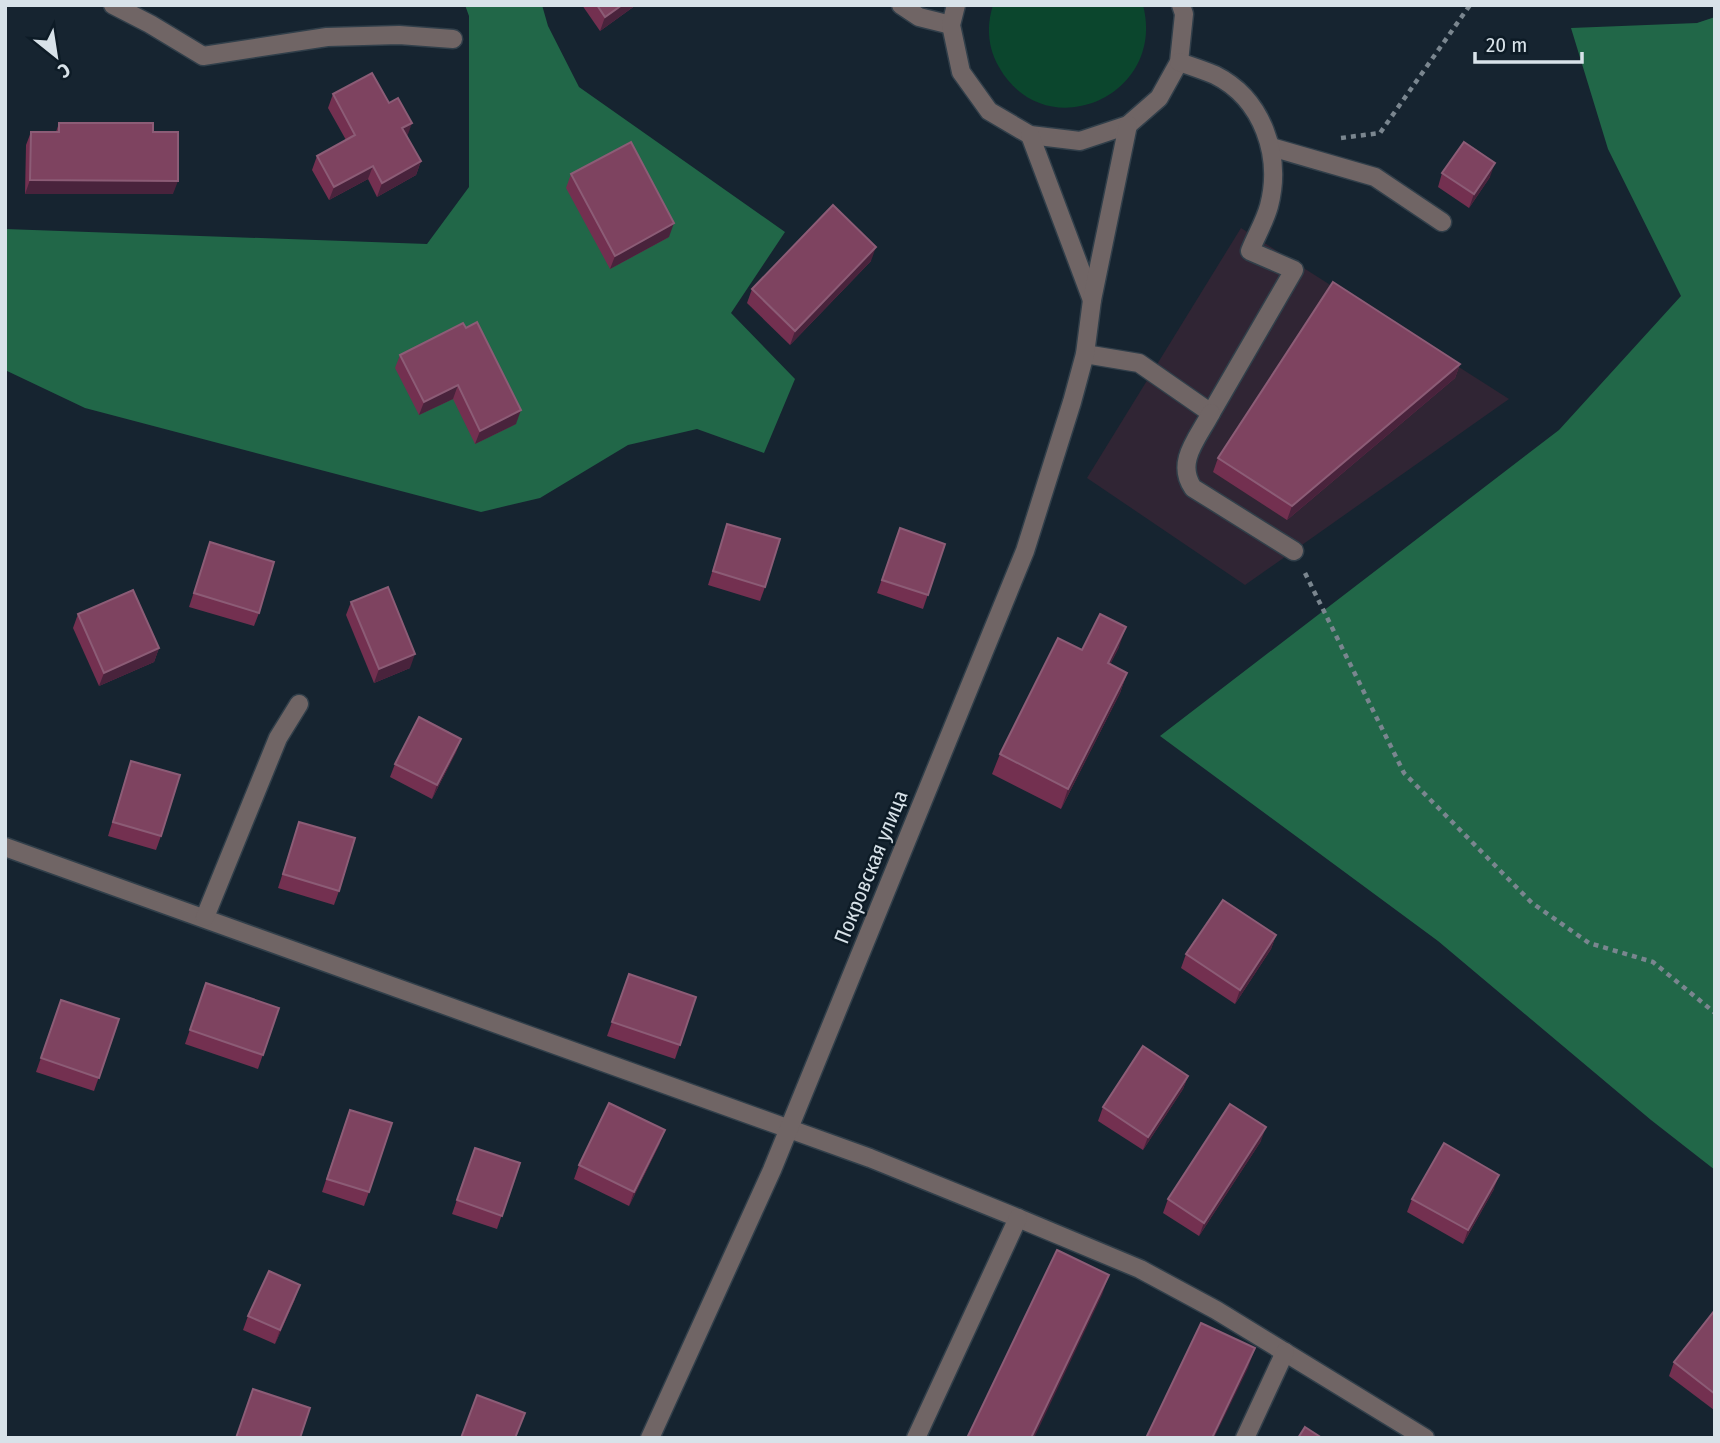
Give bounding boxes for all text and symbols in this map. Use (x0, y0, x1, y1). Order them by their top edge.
north arrow (21, 21, 91, 91)
scale bar (1475, 21, 1582, 65)
text: 20 m (1486, 32, 1527, 58)
text: С (54, 58, 74, 83)
street label: Покровская улица (828, 787, 914, 947)

